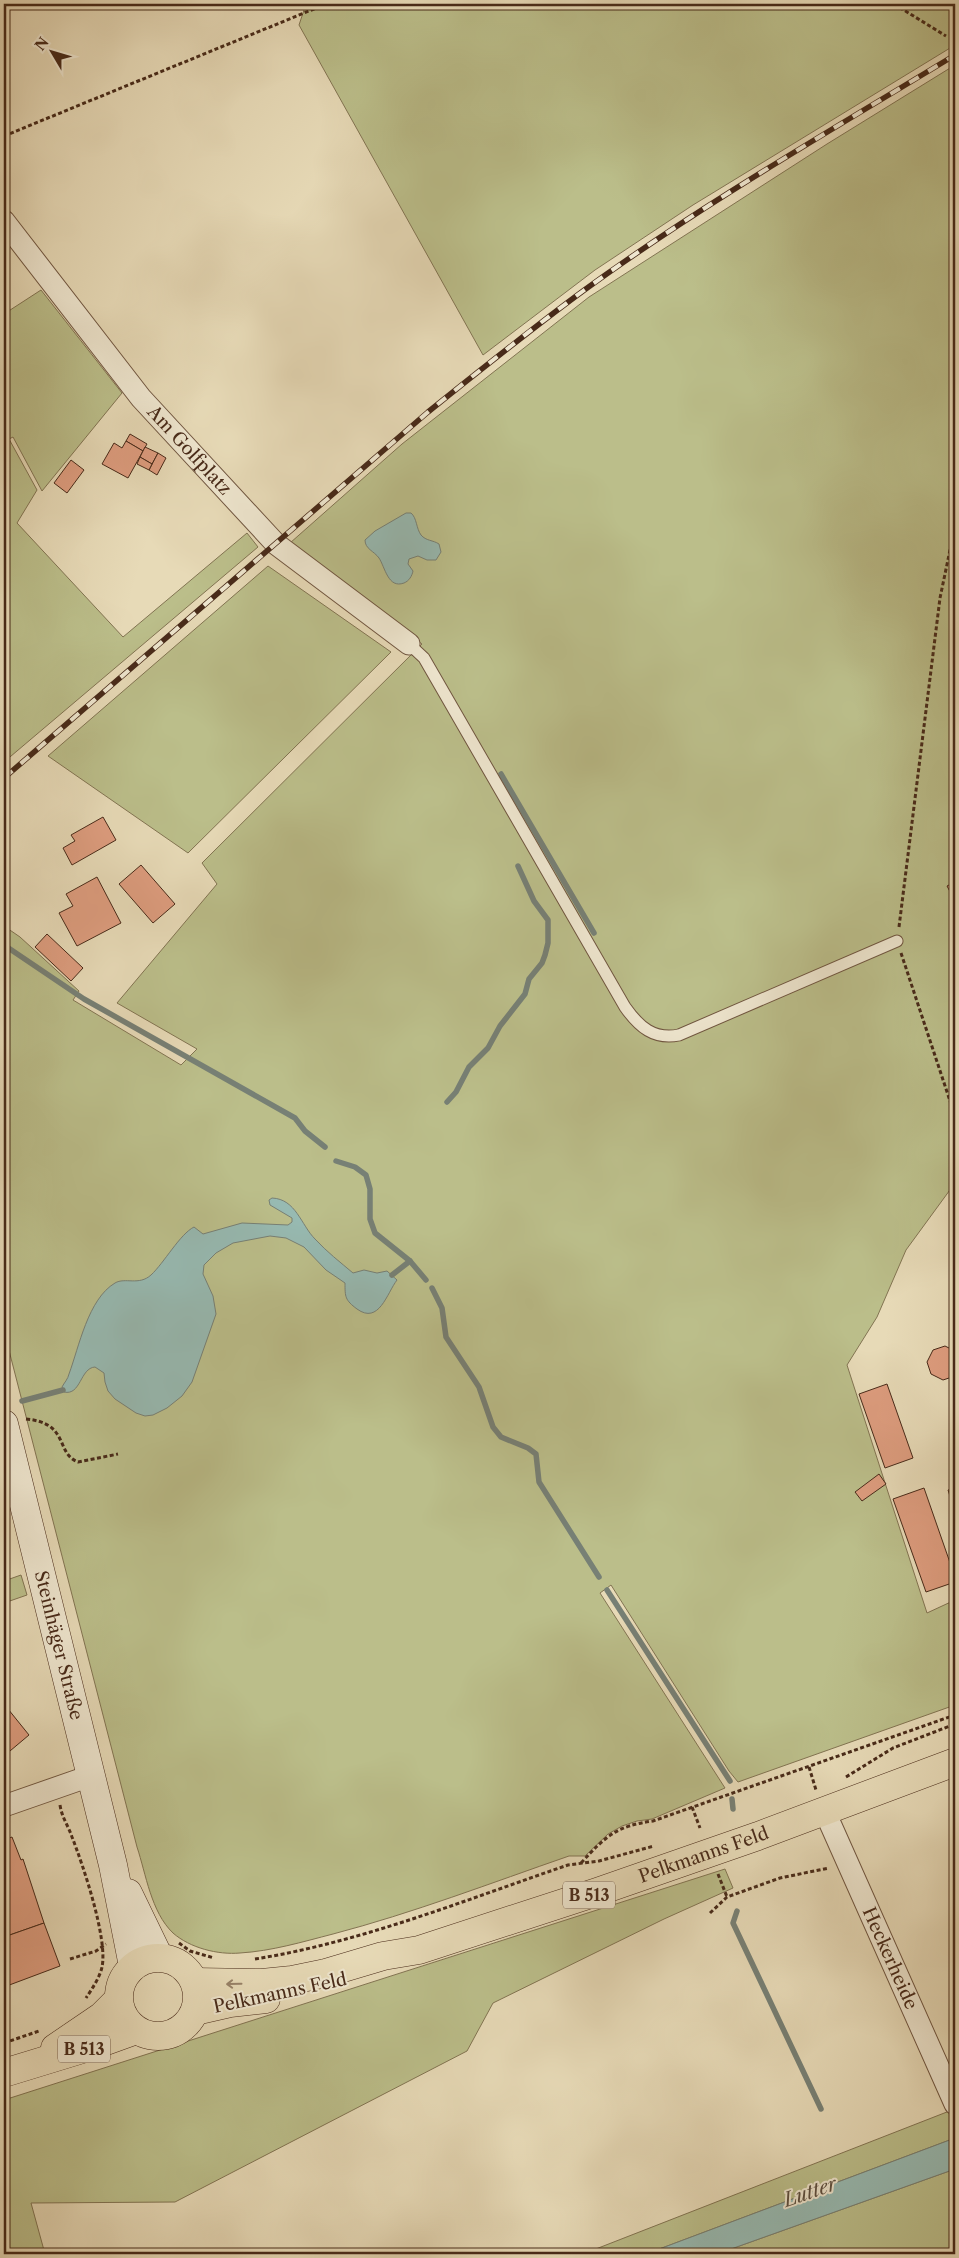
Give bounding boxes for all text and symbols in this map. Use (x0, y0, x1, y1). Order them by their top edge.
north arrow (28, 28, 78, 78)
text: N (31, 34, 53, 54)
street label: Am Golfplatz (142, 400, 236, 500)
street label: Steinhäger Straße (30, 1568, 88, 1722)
street label: Pelkmanns Feld (636, 1822, 772, 1888)
road number: B 513 (563, 1882, 615, 1908)
street label: Heckerheide (858, 1904, 922, 2013)
street label: Pelkmanns Feld (211, 1968, 349, 2018)
one-way arrow (226, 1979, 242, 1988)
road number: B 513 (58, 2036, 110, 2062)
water label: Lutter (778, 2172, 841, 2212)

